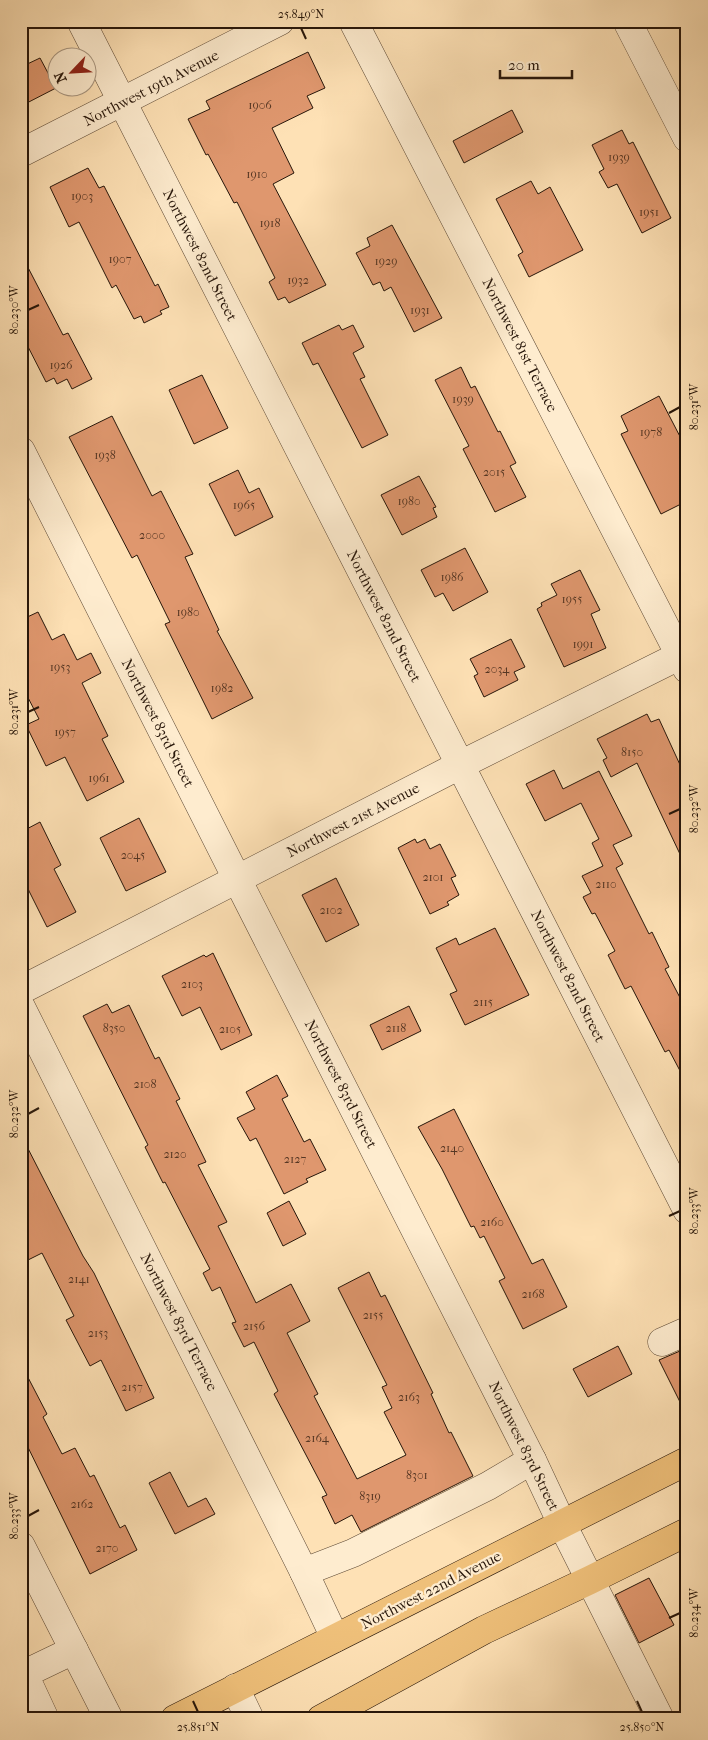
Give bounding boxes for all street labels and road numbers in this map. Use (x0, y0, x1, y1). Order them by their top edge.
street label: Northwest 19th Avenue (80, 46, 222, 130)
street label: Northwest 82nd Street (159, 186, 241, 325)
street label: Northwest 81st Terrace (478, 275, 562, 416)
street label: Northwest 82nd Street (343, 547, 425, 686)
street label: Northwest 83rd Street (118, 656, 198, 791)
street label: Northwest 21st Avenue (284, 778, 423, 861)
street label: Northwest 82nd Street (527, 907, 609, 1046)
street label: Northwest 83rd Street (301, 1017, 381, 1152)
street label: Northwest 83rd Terrace (136, 1250, 222, 1394)
street label: Northwest 83rd Street (485, 1378, 563, 1514)
street label: Northwest 22nd Avenue (358, 1547, 505, 1633)

